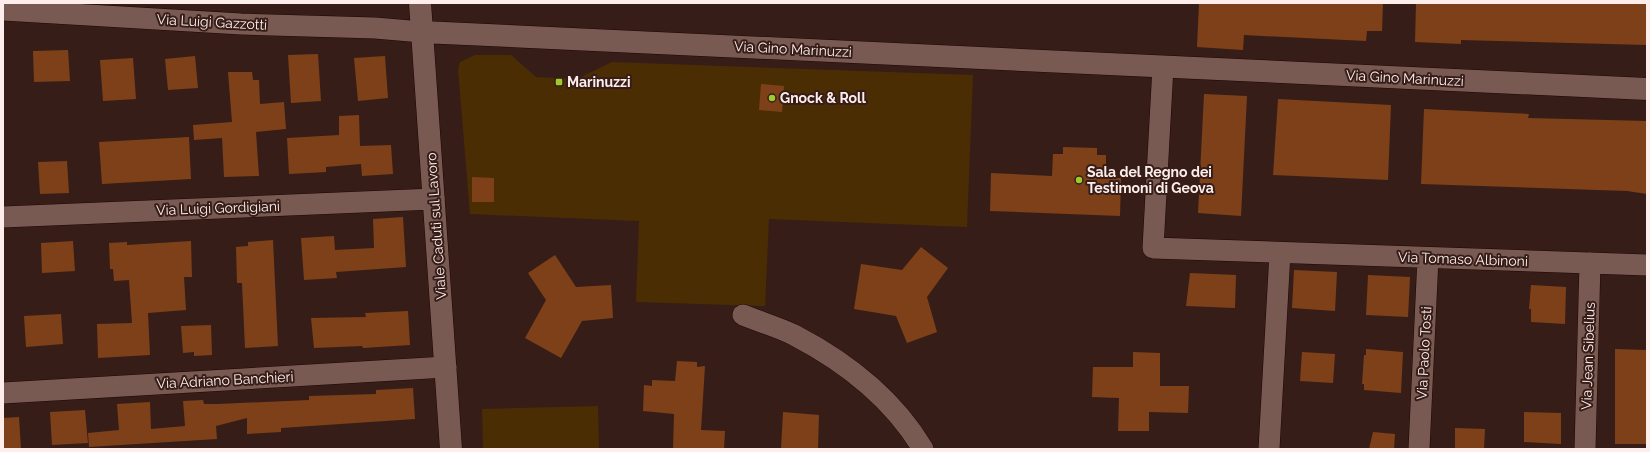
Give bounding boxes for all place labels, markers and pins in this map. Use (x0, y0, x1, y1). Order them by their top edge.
place label: Marinuzzi (567, 74, 631, 90)
marker: Marinuzzi (554, 77, 564, 87)
place label: Gnock & Roll (780, 90, 866, 106)
marker: Gnock & Roll (767, 93, 777, 103)
place label: Sala del Regno dei Testimoni di Geova (1087, 164, 1214, 196)
marker: Sala del Regno dei Testimoni di Geova (1074, 175, 1084, 185)

